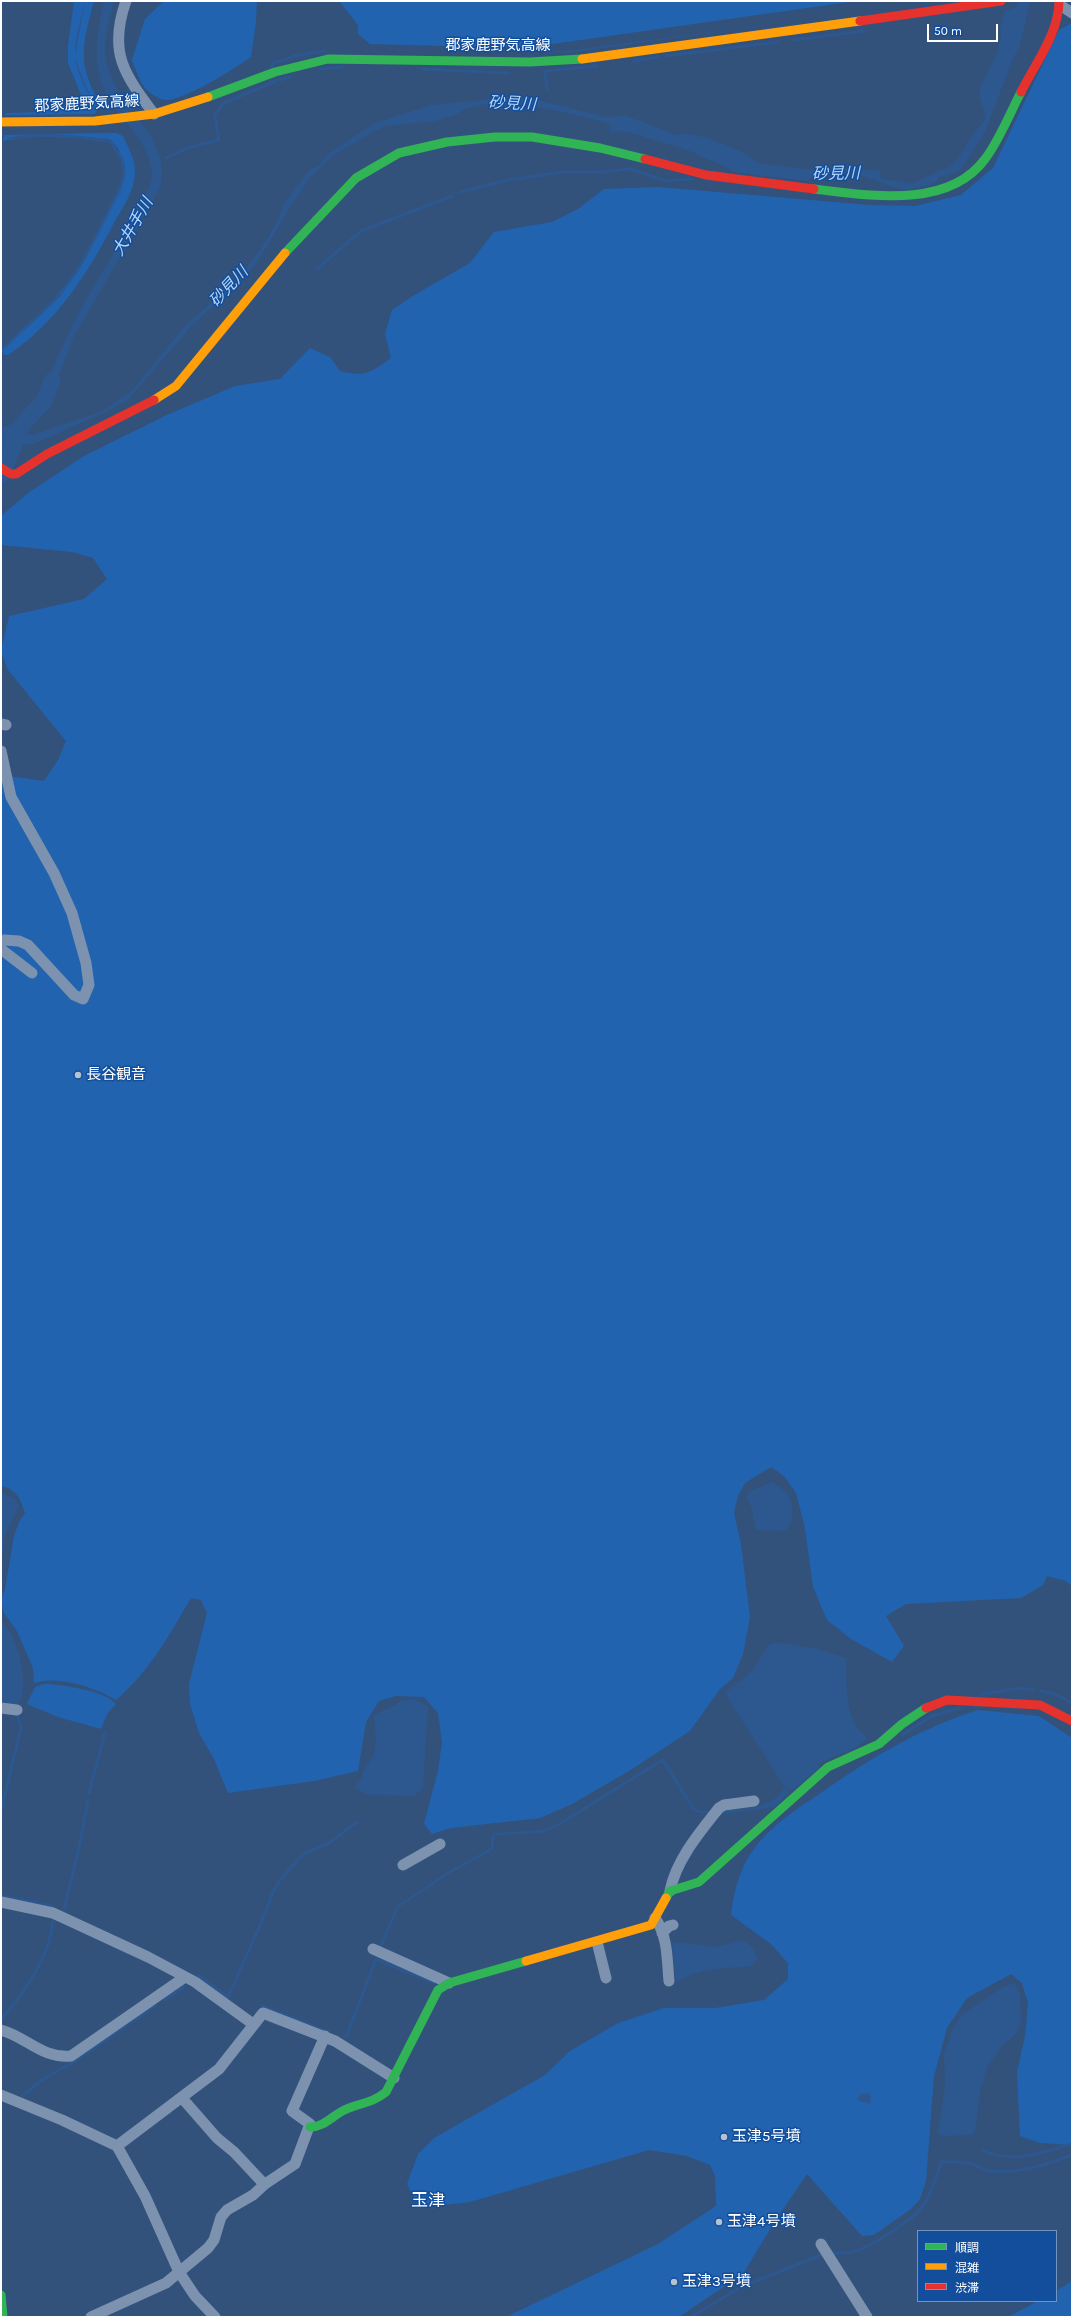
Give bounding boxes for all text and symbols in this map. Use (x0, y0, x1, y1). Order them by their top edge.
scale bar (929, 16, 1000, 42)
text: 50 m (934, 24, 962, 38)
street label: 郡家鹿野気高線 (446, 37, 550, 55)
street label: 郡家鹿野気高線 (34, 92, 140, 116)
water label: 砂見川 (488, 93, 536, 115)
water label: 砂見川 (812, 164, 860, 184)
water label: 大井手川 (109, 194, 157, 260)
water label: 砂見川 (206, 263, 252, 311)
place label: 長谷観音 (86, 1066, 146, 1084)
marker: 長谷観音 (73, 1070, 83, 1080)
place label: 玉津5号墳 (732, 2128, 800, 2146)
marker: 玉津5号墳 (719, 2132, 729, 2142)
district label: 玉津 (411, 2191, 445, 2211)
place label: 玉津4号墳 (727, 2213, 795, 2231)
marker: 玉津4号墳 (714, 2217, 724, 2227)
legend (917, 2230, 1057, 2302)
text: 順調 (955, 2241, 979, 2255)
text: 混雑 (955, 2261, 979, 2275)
place label: 玉津3号墳 (682, 2273, 751, 2291)
marker: 玉津3号墳 (669, 2277, 679, 2287)
text: 渋滞 (955, 2281, 979, 2295)

